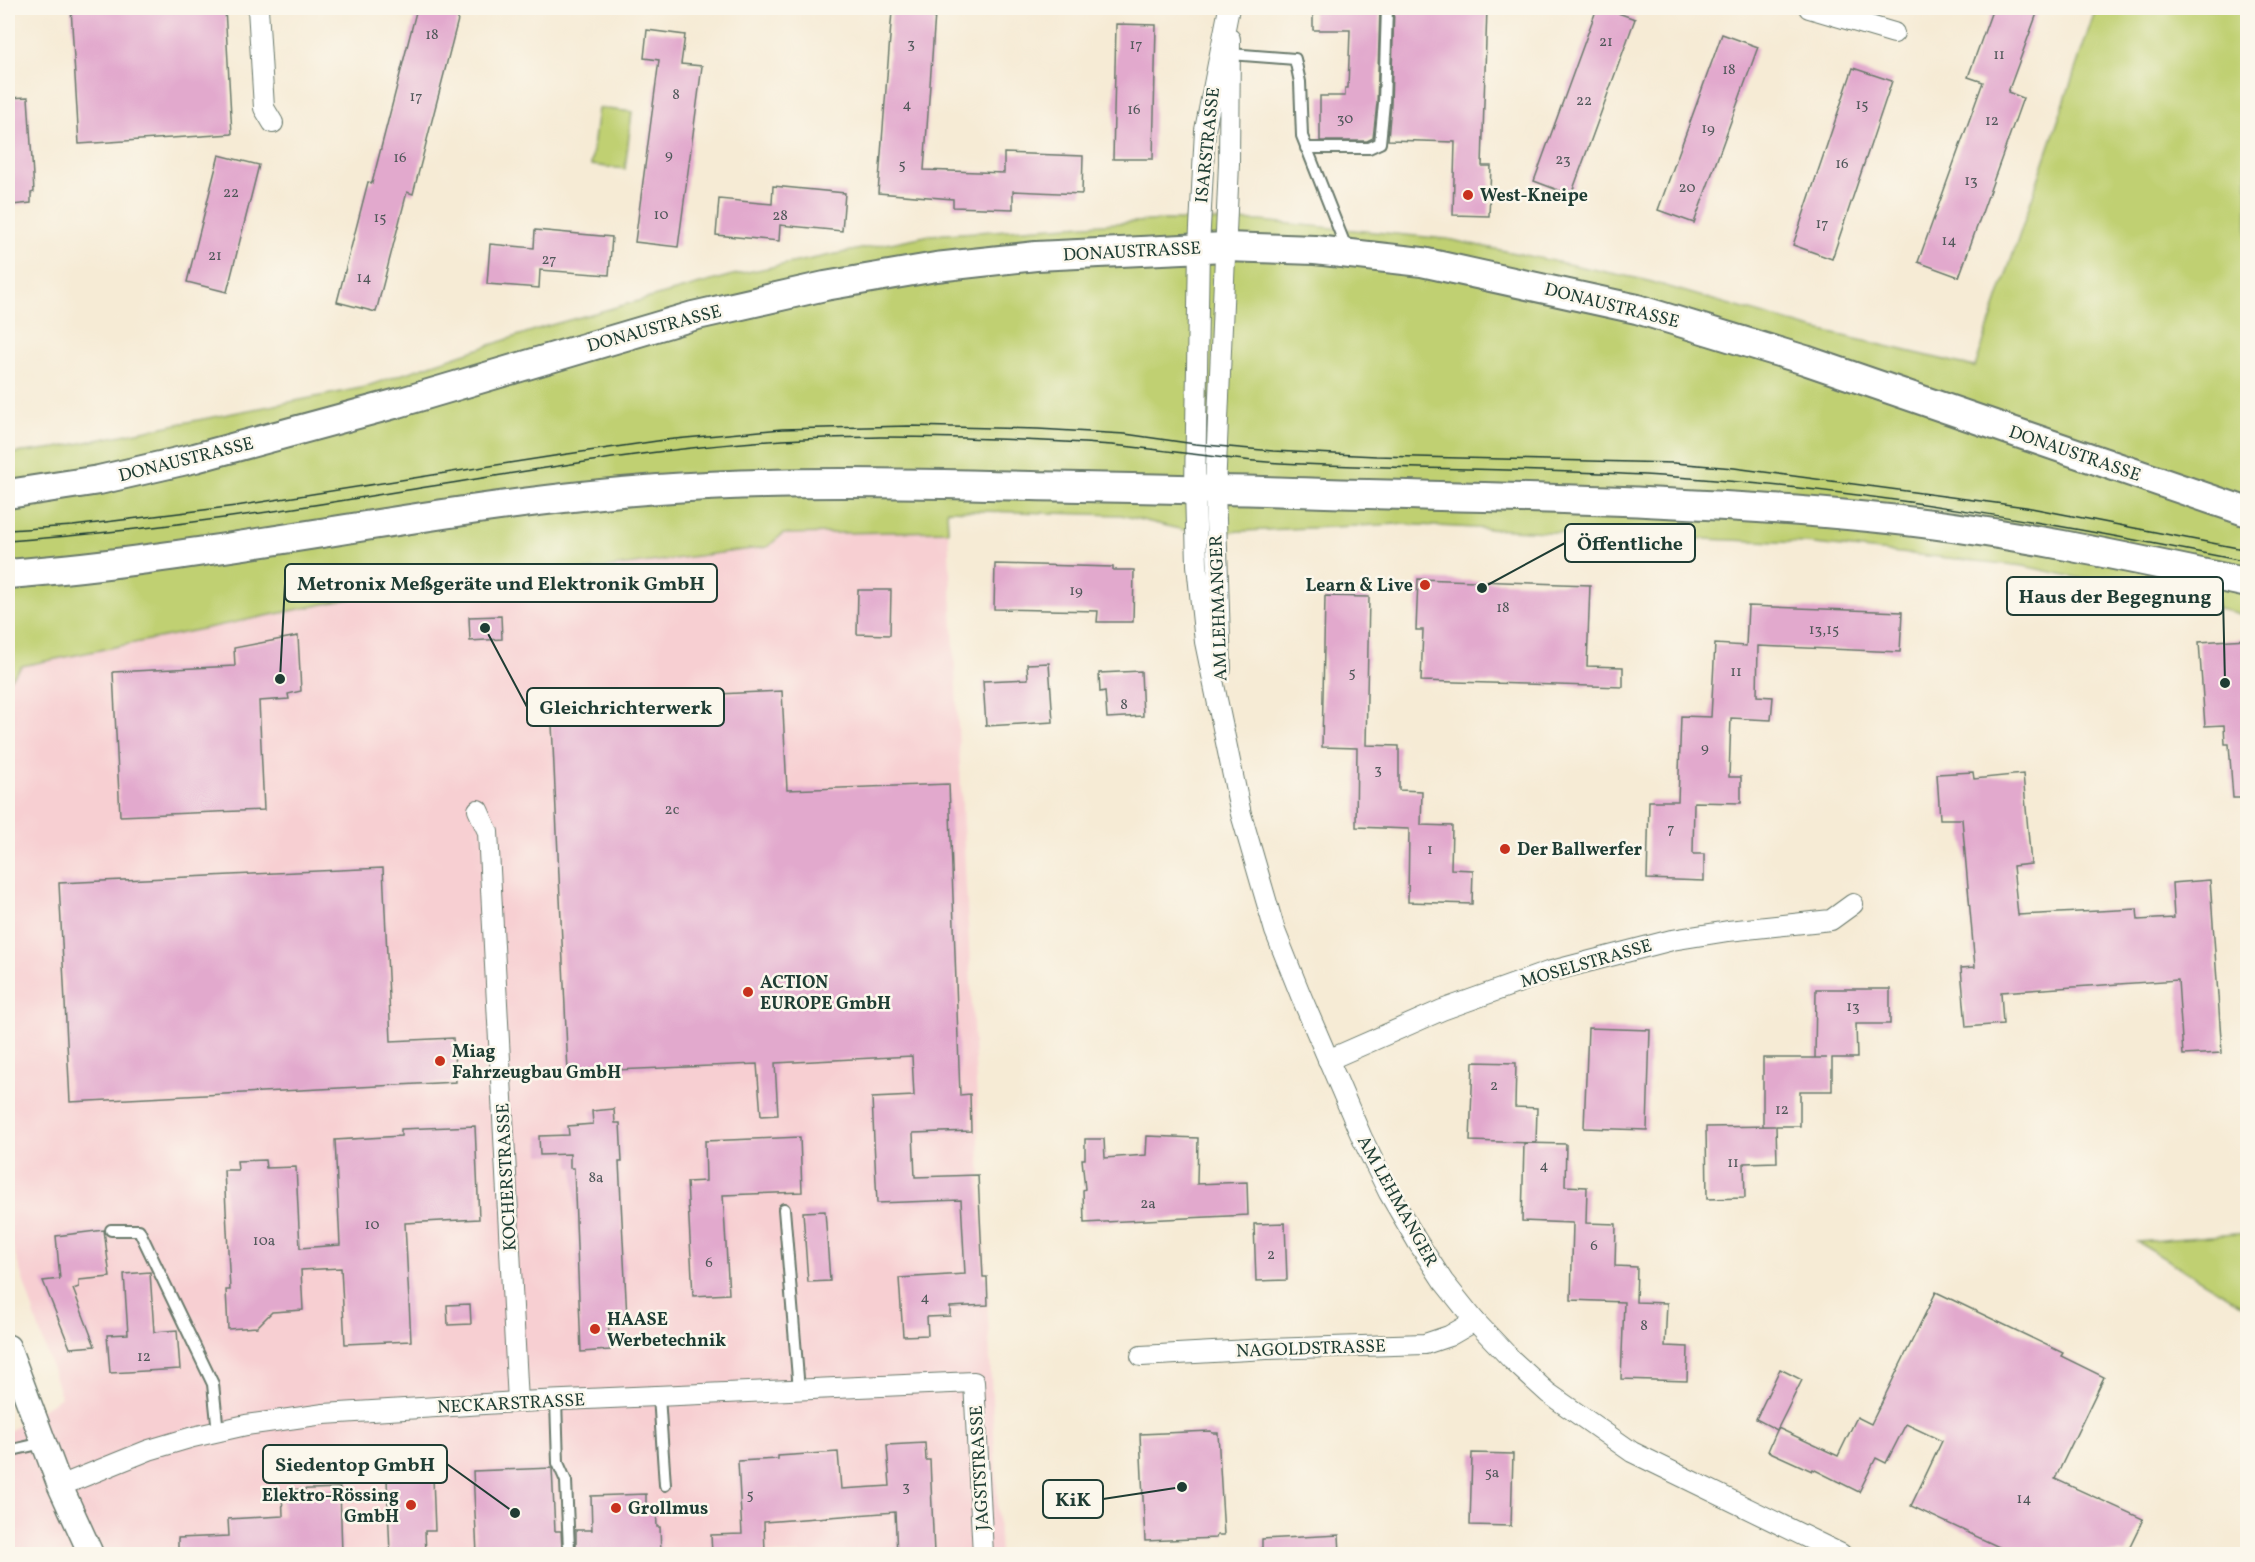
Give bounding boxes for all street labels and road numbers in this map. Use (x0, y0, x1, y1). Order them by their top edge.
street label: ISARSTRASSE (1190, 86, 1227, 204)
street label: DONAUSTRASSE (1062, 236, 1202, 269)
street label: DONAUSTRASSE (1541, 278, 1682, 335)
street label: DONAUSTRASSE (584, 299, 725, 359)
street label: DONAUSTRASSE (2005, 420, 2144, 489)
street label: DONAUSTRASSE (116, 432, 257, 489)
street label: AM LEHMANGER (1204, 534, 1235, 682)
street label: MOSELSTRASSE (1518, 934, 1655, 995)
street label: KOCHERSTRASSE (491, 1102, 524, 1252)
street label: AM LEHMANGER (1350, 1132, 1443, 1272)
street label: NAGOLDSTRASSE (1236, 1334, 1387, 1365)
street label: NECKARSTRASSE (436, 1388, 586, 1421)
street label: JAGSTSTRASSE (965, 1404, 996, 1531)

